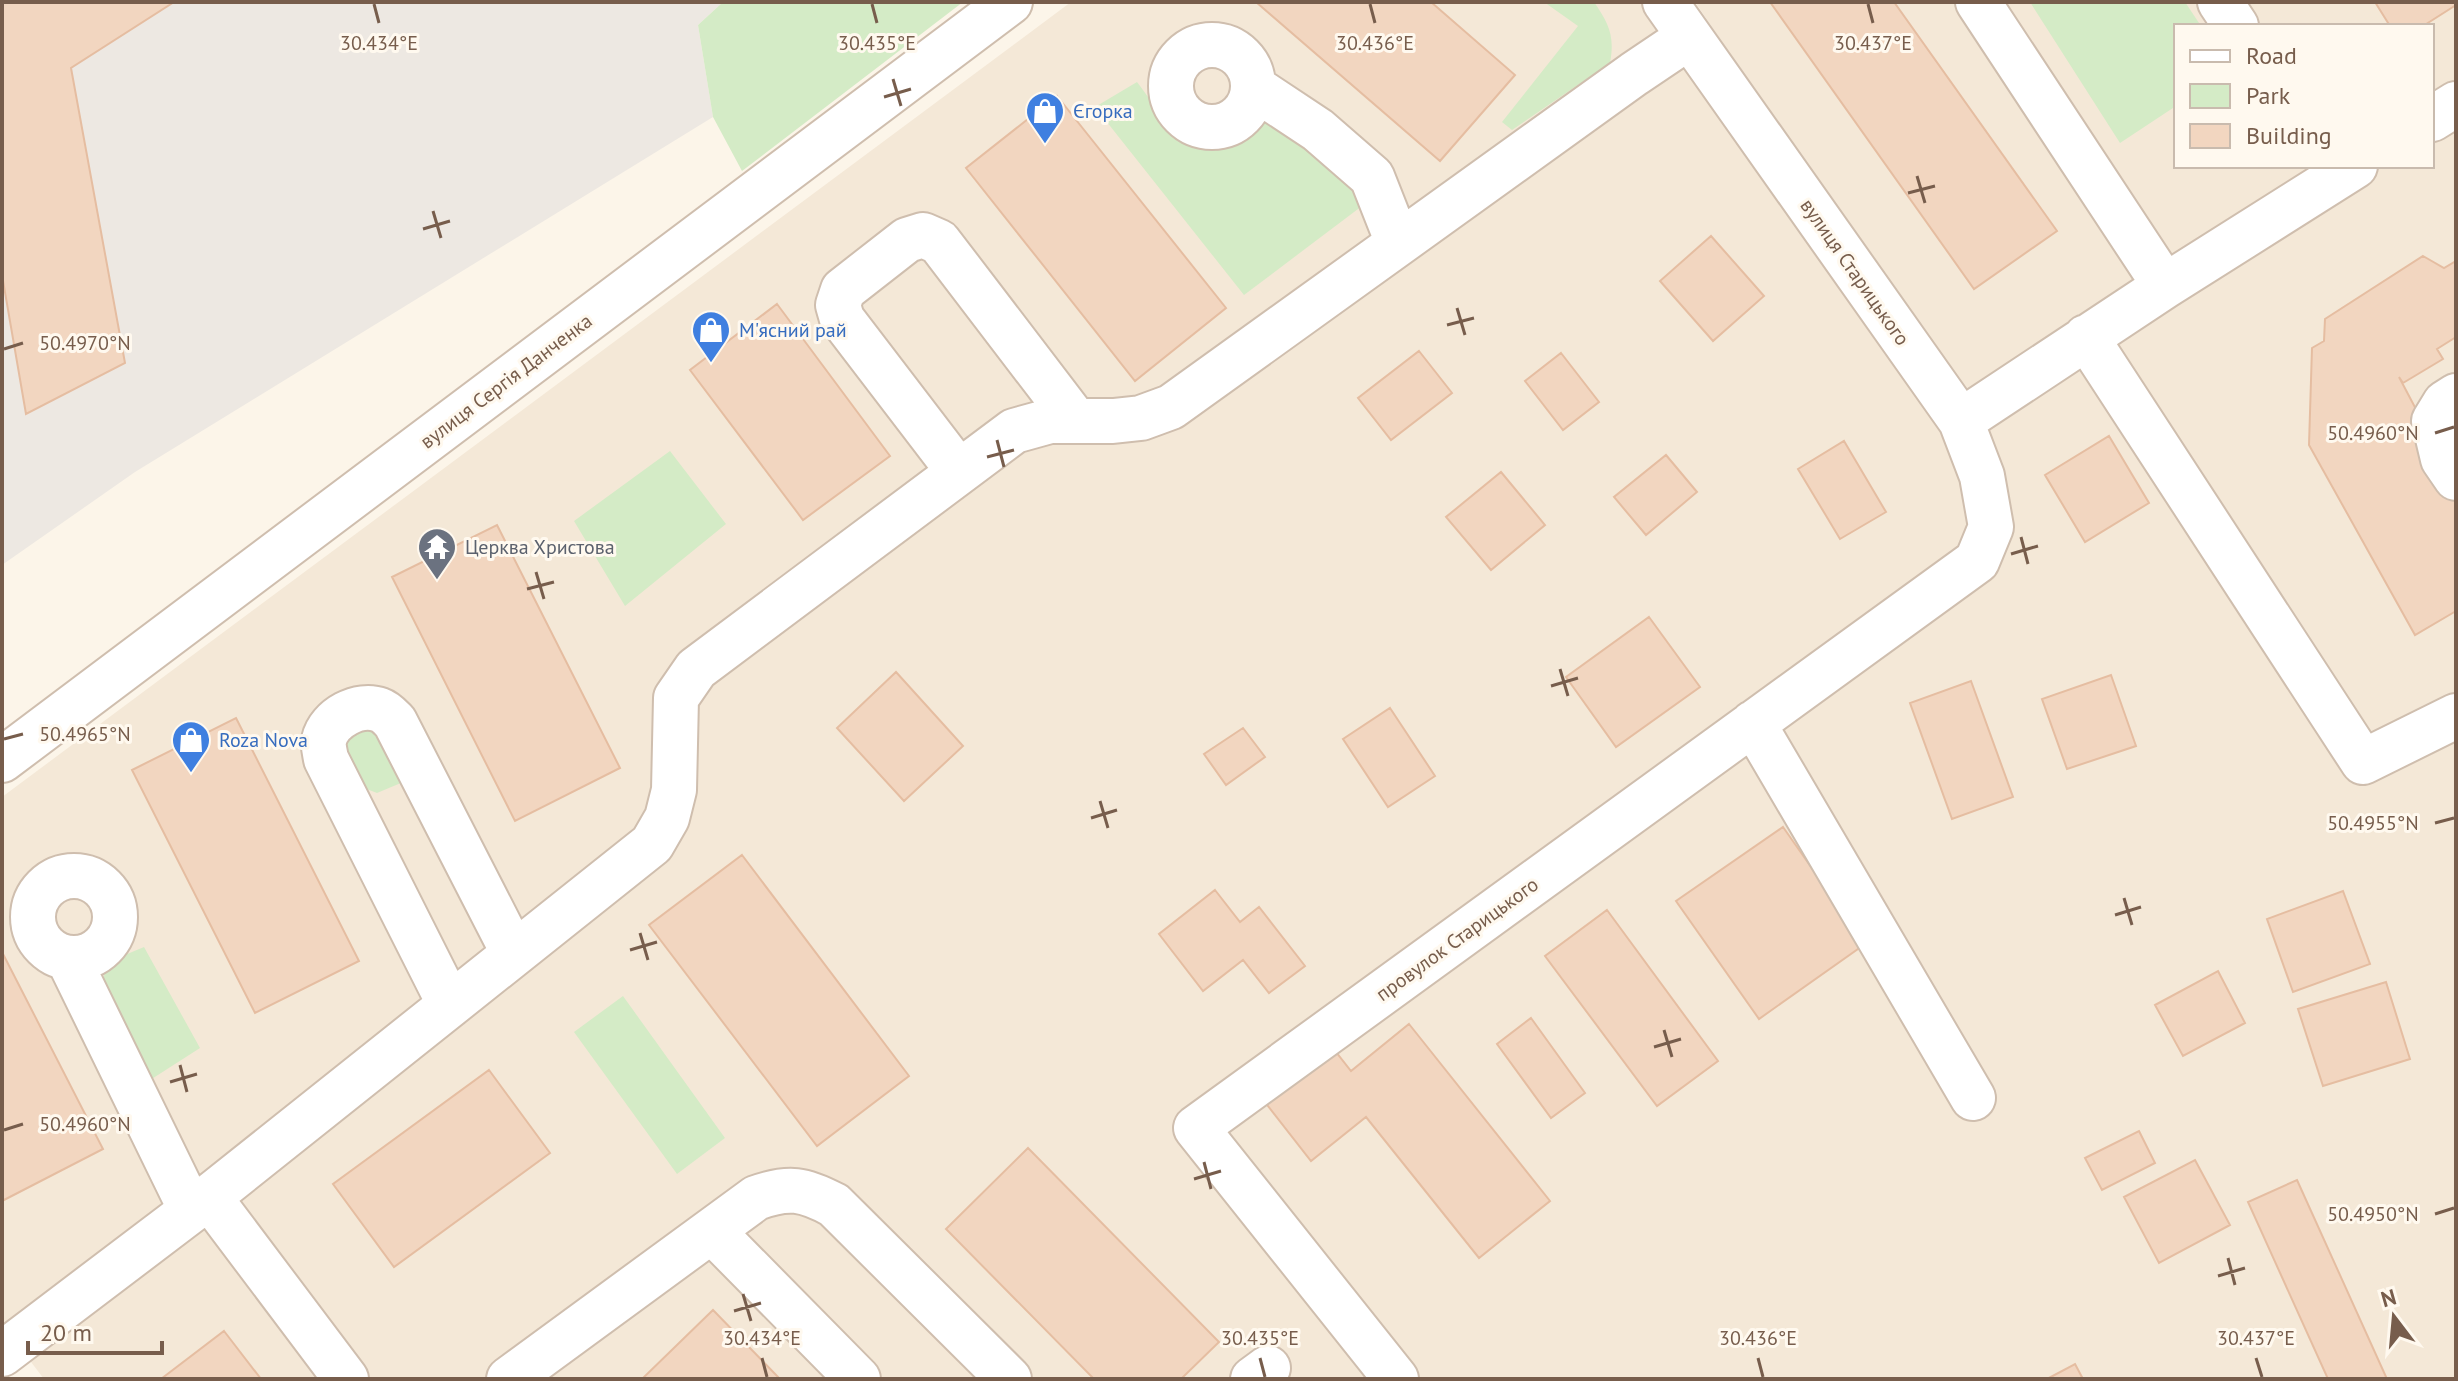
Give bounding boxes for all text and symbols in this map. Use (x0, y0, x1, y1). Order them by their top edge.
legend (2174, 24, 2434, 168)
text: 30.434°E (340, 30, 418, 56)
text: 30.435°E (838, 30, 916, 56)
text: 30.436°E (1336, 30, 1414, 56)
text: 30.437°E (1834, 30, 1912, 56)
text: Road (2246, 40, 2297, 71)
text: Park (2246, 80, 2291, 111)
shop icon: Єгорка (1024, 90, 1066, 145)
place label: Єгорка (1073, 98, 1133, 124)
text: Building (2246, 120, 2332, 151)
street label: вулиця Старицького (1795, 193, 1915, 351)
street label: вулиця Сергія Данченка (415, 308, 597, 454)
shop icon: М'ясний рай (690, 309, 732, 364)
place label: М'ясний рай (739, 317, 847, 343)
text: 50.4970°N (39, 330, 131, 356)
text: 50.4960°N (2327, 420, 2419, 446)
temple icon: Церква Христова (416, 526, 458, 581)
place label: Церква Христова (465, 534, 615, 560)
shop icon: Roza Nova (170, 719, 212, 774)
text: 50.4965°N (39, 721, 131, 747)
place label: Roza Nova (219, 727, 308, 753)
text: 50.4955°N (2327, 810, 2419, 836)
street label: провулок Старицького (1371, 871, 1543, 1007)
text: 50.4960°N (39, 1111, 131, 1137)
text: 50.4950°N (2327, 1201, 2419, 1227)
north arrow (2354, 1277, 2434, 1357)
text: N (2378, 1282, 2399, 1313)
scale bar (28, 1305, 162, 1355)
text: 20 m (40, 1317, 92, 1348)
text: 30.434°E (723, 1325, 801, 1351)
text: 30.435°E (1221, 1325, 1299, 1351)
text: 30.436°E (1719, 1325, 1797, 1351)
text: 30.437°E (2217, 1325, 2295, 1351)

